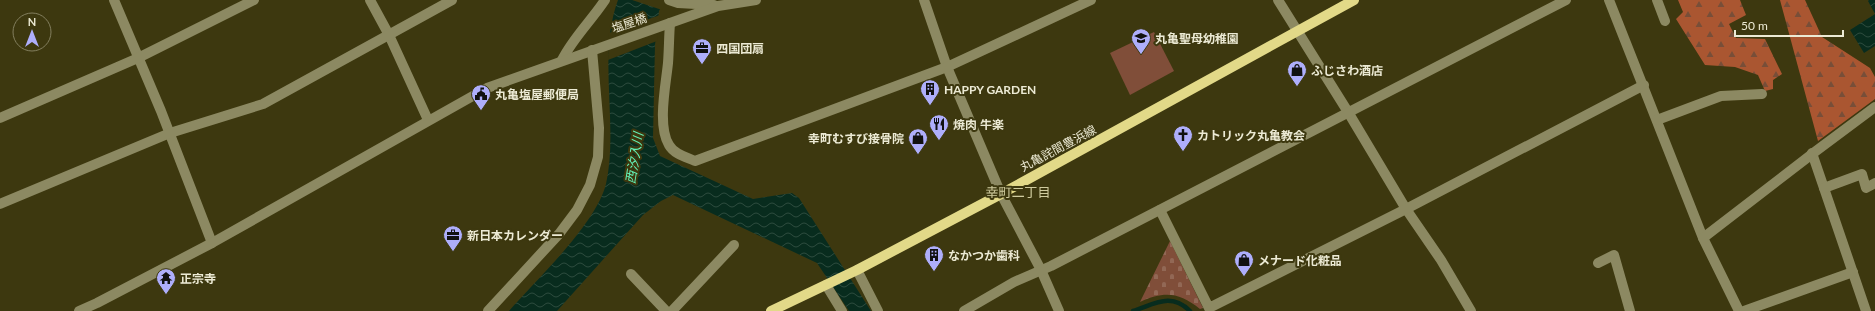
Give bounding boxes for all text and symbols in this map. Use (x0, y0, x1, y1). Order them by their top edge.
street label: 塩屋橋 (610, 10, 648, 36)
north arrow (12, 12, 52, 52)
scale bar (1735, 12, 1843, 38)
text: N (28, 15, 36, 28)
text: 50 m (1741, 18, 1768, 33)
school or university icon: 丸亀聖母幼稚園 (1130, 27, 1152, 55)
place label: 丸亀聖母幼稚園 (1155, 31, 1239, 46)
office icon: 四国団扇 (691, 37, 713, 65)
place label: 四国団扇 (716, 41, 764, 56)
shop icon: ふじさわ酒店 (1286, 59, 1308, 87)
place label: ふじさわ酒店 (1311, 63, 1383, 78)
building icon: HAPPY GARDEN (919, 78, 941, 106)
place label: HAPPY GARDEN (944, 82, 1036, 97)
public building icon: 丸亀塩屋郵便局 (470, 83, 492, 111)
place label: 丸亀塩屋郵便局 (495, 87, 579, 102)
restaurant icon: 焼肉 牛楽 (928, 113, 950, 141)
place label: 焼肉 牛楽 (953, 117, 1004, 132)
street label: 丸亀詫間豊浜線 (1017, 122, 1099, 174)
church icon: カトリック丸亀教会 (1172, 124, 1194, 152)
shop icon: 幸町むすび接骨院 (907, 127, 929, 155)
place label: カトリック丸亀教会 (1197, 128, 1305, 143)
water label: 西汐入川 (622, 129, 646, 185)
place label: 幸町むすび接骨院 (808, 131, 904, 146)
district label: 幸町二丁目 (985, 184, 1051, 200)
office icon: 新日本カレンダー (442, 224, 464, 252)
place label: 新日本カレンダー (467, 228, 563, 243)
building icon: なかつか歯科 (923, 244, 945, 272)
place label: なかつか歯科 (948, 248, 1020, 263)
shop icon: メナード化粧品 (1233, 249, 1255, 277)
place label: メナード化粧品 (1258, 253, 1342, 268)
temple icon: 正宗寺 (155, 267, 177, 295)
place label: 正宗寺 (180, 271, 216, 286)

